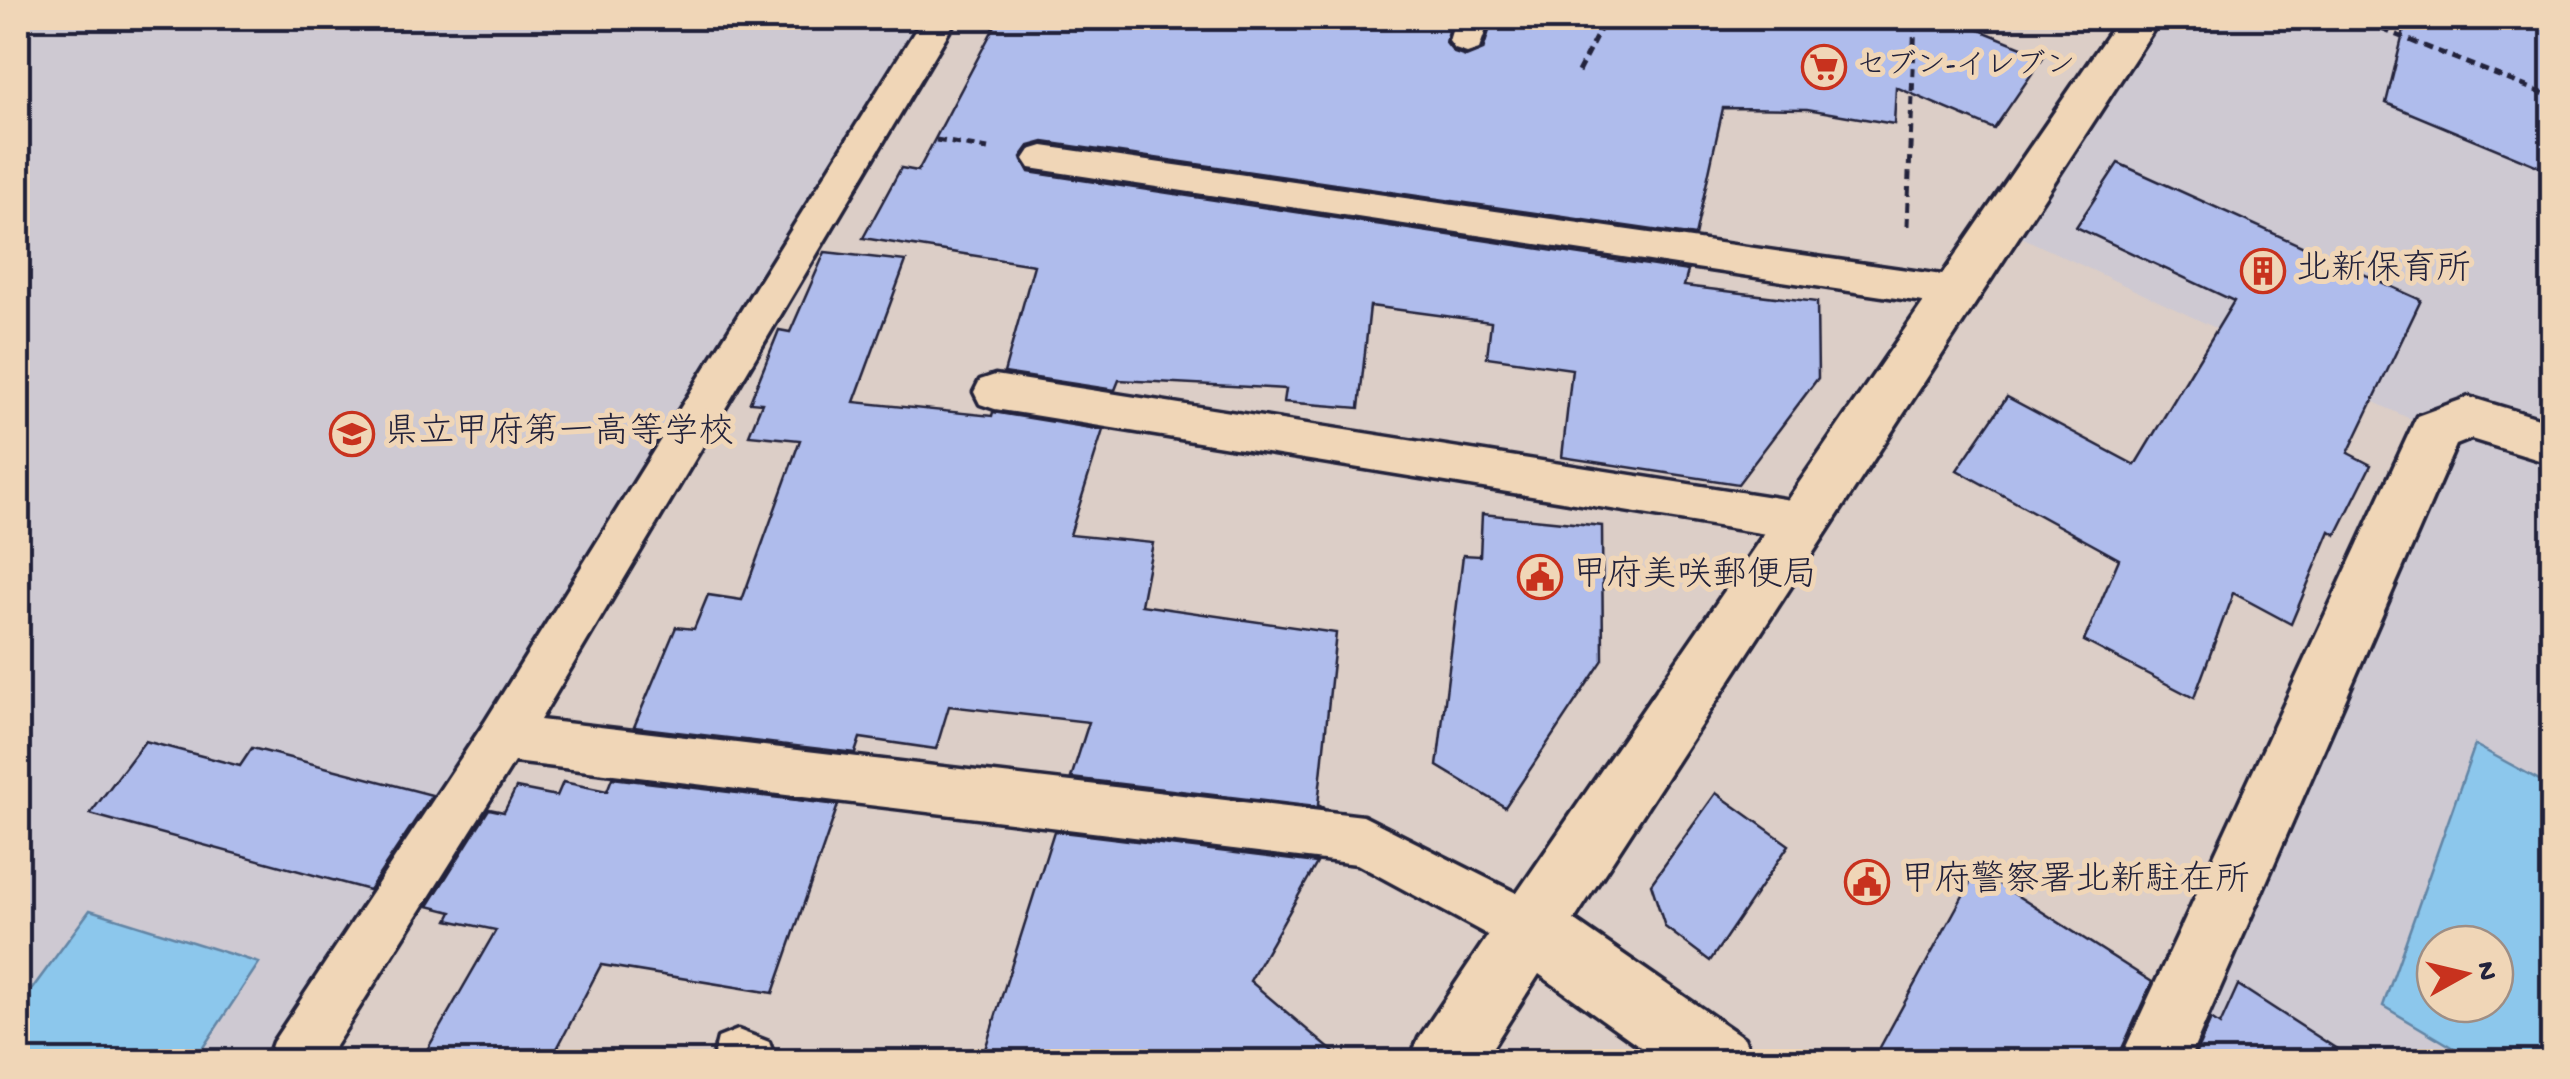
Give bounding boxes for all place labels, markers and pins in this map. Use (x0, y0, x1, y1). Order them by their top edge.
supermarket icon: セブン-イレブン (1801, 44, 1847, 90)
place label: セブン-イレブン (1856, 49, 2075, 85)
building icon: 北新保育所 (2240, 248, 2286, 294)
place label: 北新保育所 (2296, 249, 2471, 292)
school or university icon: 県立甲府第一高等学校 (329, 411, 375, 457)
place label: 県立甲府第一高等学校 (384, 412, 734, 455)
public building icon: 甲府美咲郵便局 (1517, 554, 1563, 600)
place label: 甲府美咲郵便局 (1572, 555, 1817, 598)
public building icon: 甲府警察署北新駐在所 (1844, 859, 1890, 905)
place label: 甲府警察署北新駐在所 (1900, 860, 2250, 903)

